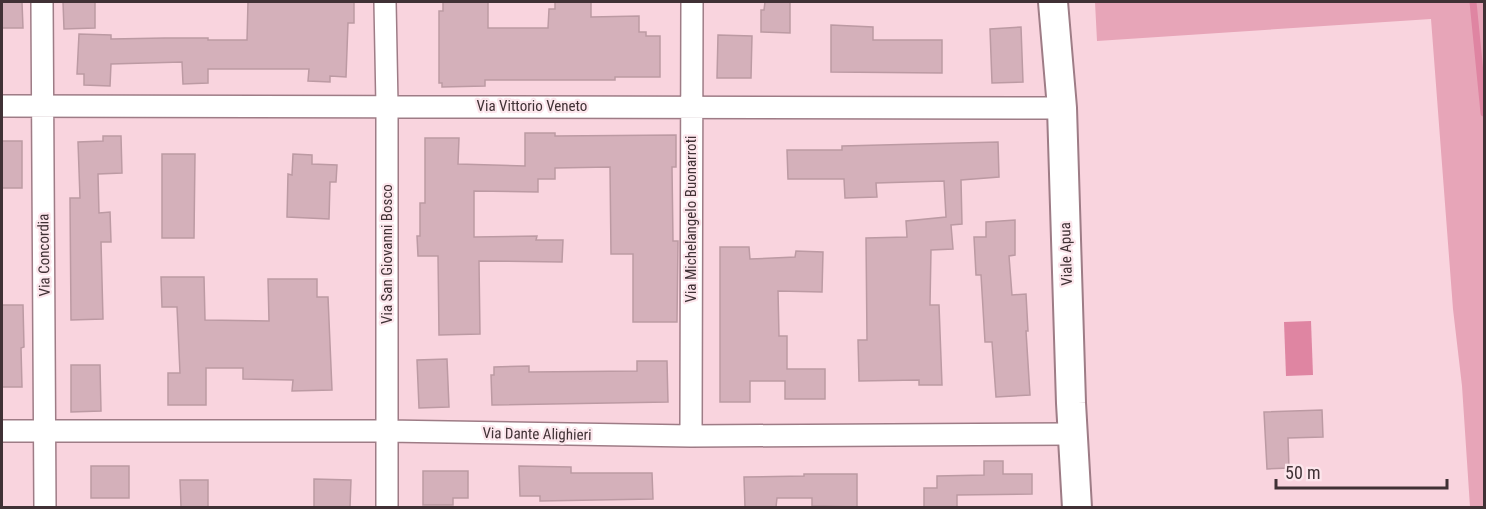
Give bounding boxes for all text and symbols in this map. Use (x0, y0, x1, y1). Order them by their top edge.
street label: Via Vittorio Veneto (477, 97, 587, 115)
street label: Via Michelangelo Buonarroti (682, 135, 700, 303)
street label: Via San Giovanni Bosco (378, 184, 396, 324)
street label: Via Concordia (34, 213, 54, 297)
street label: Viale Apua (1056, 222, 1076, 286)
street label: Via Dante Alighieri (482, 424, 592, 444)
scale bar (1276, 452, 1447, 490)
text: 50 m (1285, 462, 1320, 483)

